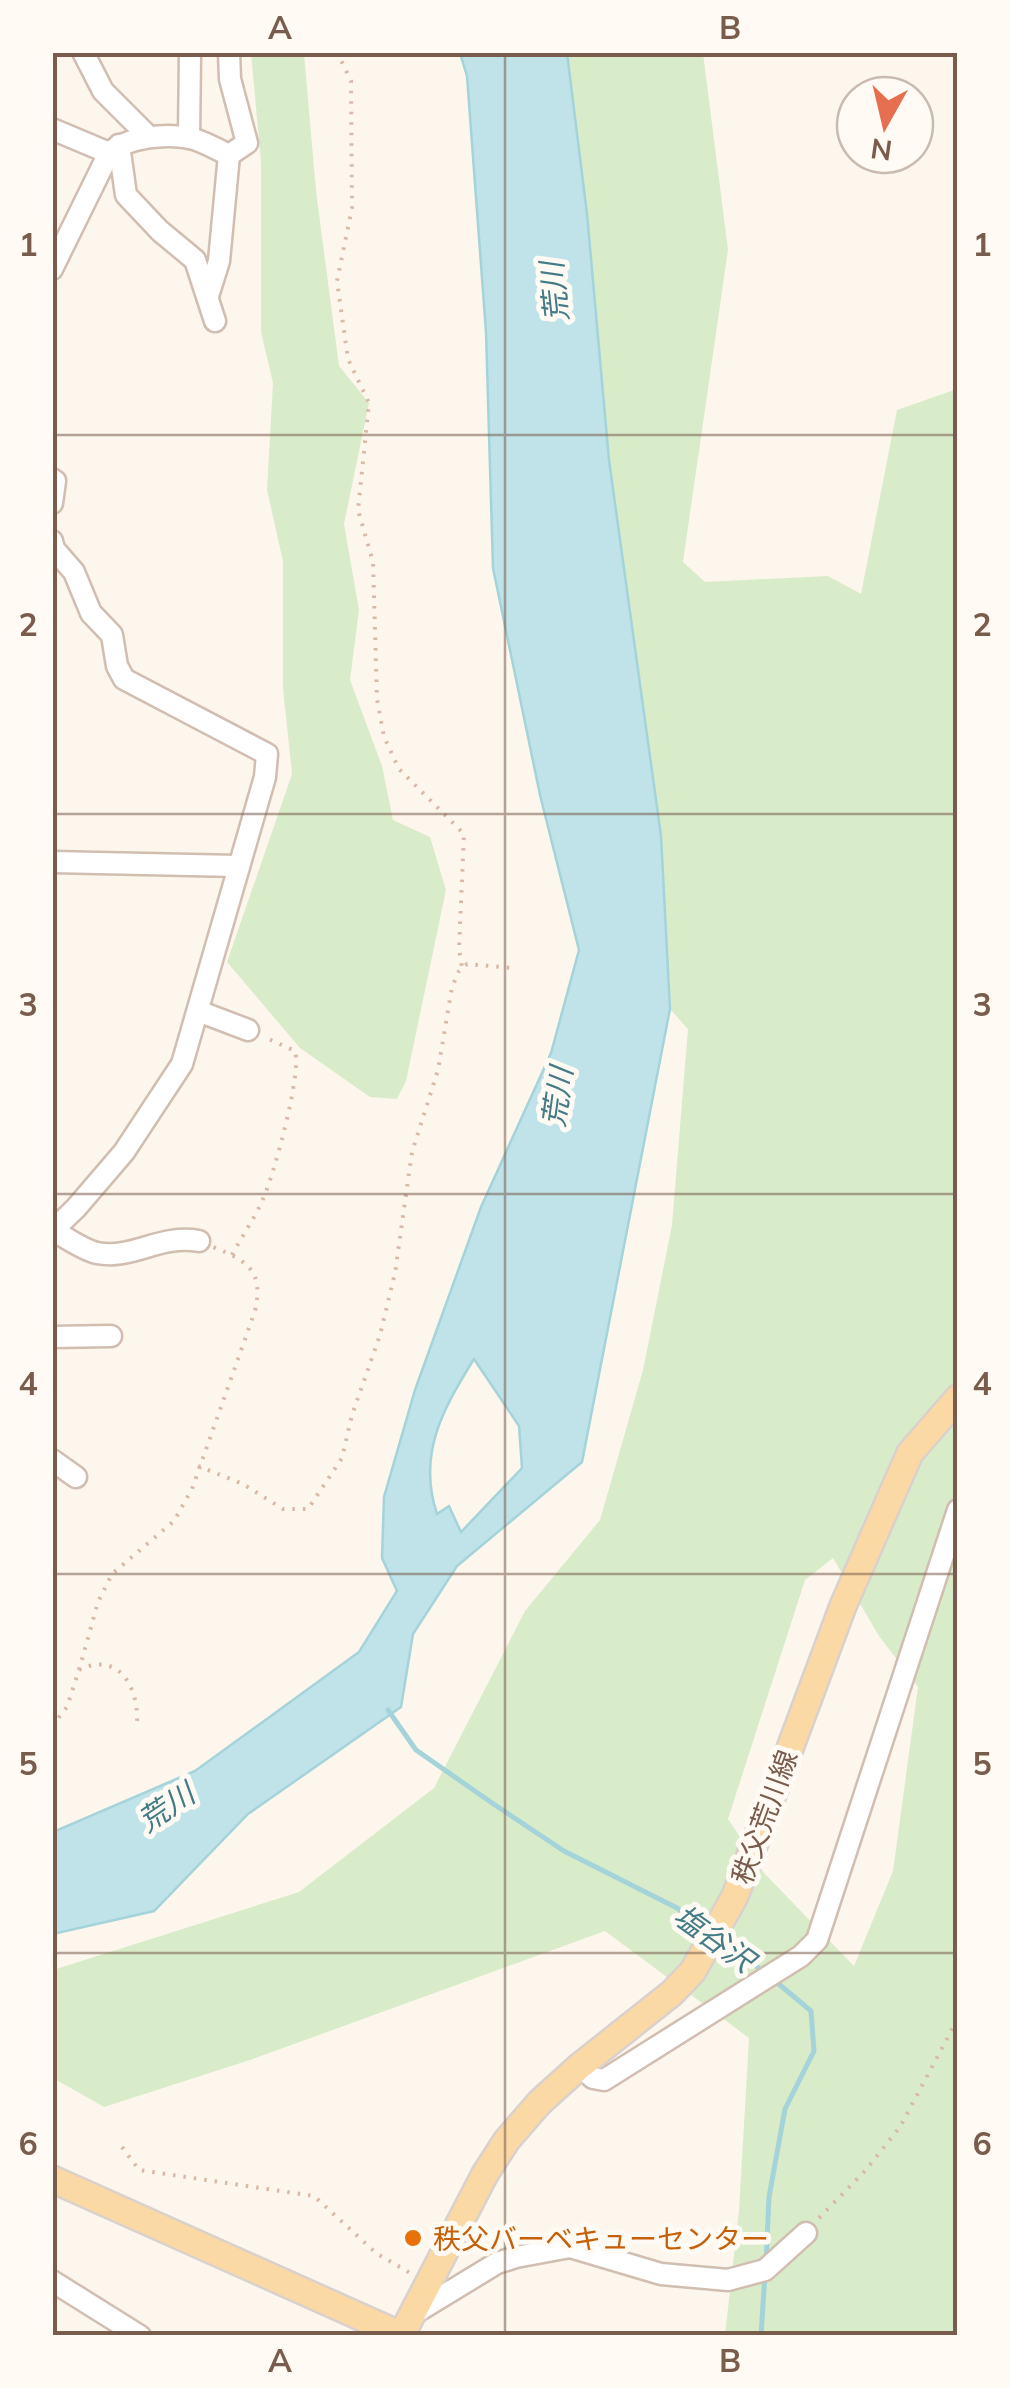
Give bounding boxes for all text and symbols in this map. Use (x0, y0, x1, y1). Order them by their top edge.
text: A (268, 7, 292, 47)
text: B (719, 7, 741, 47)
north arrow (835, 75, 935, 175)
text: N (869, 131, 894, 169)
text: 1 (18, 224, 38, 264)
text: 1 (972, 224, 992, 264)
water label: 荒川 (532, 257, 576, 324)
text: 2 (18, 604, 38, 644)
text: 2 (972, 604, 992, 644)
text: 3 (18, 984, 38, 1024)
text: 3 (972, 984, 992, 1024)
water label: 荒川 (534, 1062, 580, 1129)
text: 4 (18, 1363, 38, 1403)
text: 4 (972, 1363, 992, 1403)
text: 5 (18, 1743, 38, 1783)
text: 5 (972, 1743, 992, 1783)
street label: 秩父荒川線 (724, 1745, 804, 1889)
water label: 荒川 (131, 1773, 204, 1840)
water label: 塩谷沢 (666, 1896, 765, 1982)
text: 6 (18, 2123, 38, 2163)
text: 6 (972, 2123, 992, 2163)
place label: 秩父バーベキューセンター (433, 2221, 769, 2256)
marker: 秩父バーベキューセンター (402, 2227, 424, 2249)
text: A (268, 2340, 292, 2380)
text: B (719, 2340, 741, 2380)

